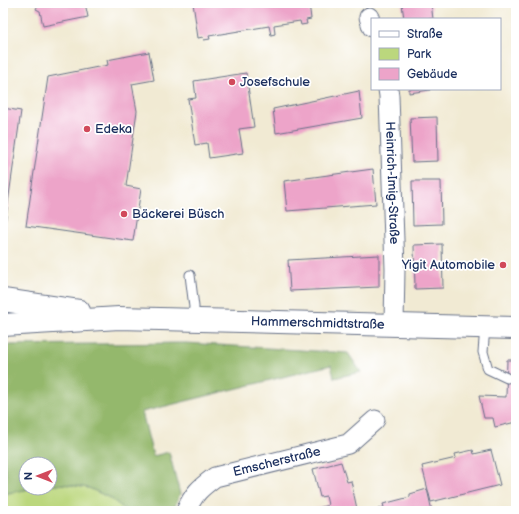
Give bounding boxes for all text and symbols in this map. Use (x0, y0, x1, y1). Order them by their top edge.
legend (371, 18, 501, 90)
text: Straße (407, 27, 443, 42)
text: Park (407, 47, 431, 62)
text: Gebäude (407, 67, 457, 82)
place label: Josefschule (240, 74, 310, 90)
marker: Josefschule (227, 77, 237, 87)
place label: Edeka (95, 121, 132, 137)
street label: Heinrich-Imig-Straße (382, 121, 402, 245)
marker: Edeka (82, 124, 92, 134)
place label: Bäckerei Büsch (132, 206, 225, 222)
marker: Bäckerei Büsch (119, 209, 129, 219)
place label: Yigit Automobile (401, 257, 495, 273)
marker: Yigit Automobile (498, 260, 508, 270)
street label: Hammerschmidtstraße (251, 313, 385, 333)
street label: Emscherstraße (231, 443, 322, 480)
north arrow (18, 456, 58, 496)
text: N (22, 472, 35, 480)

